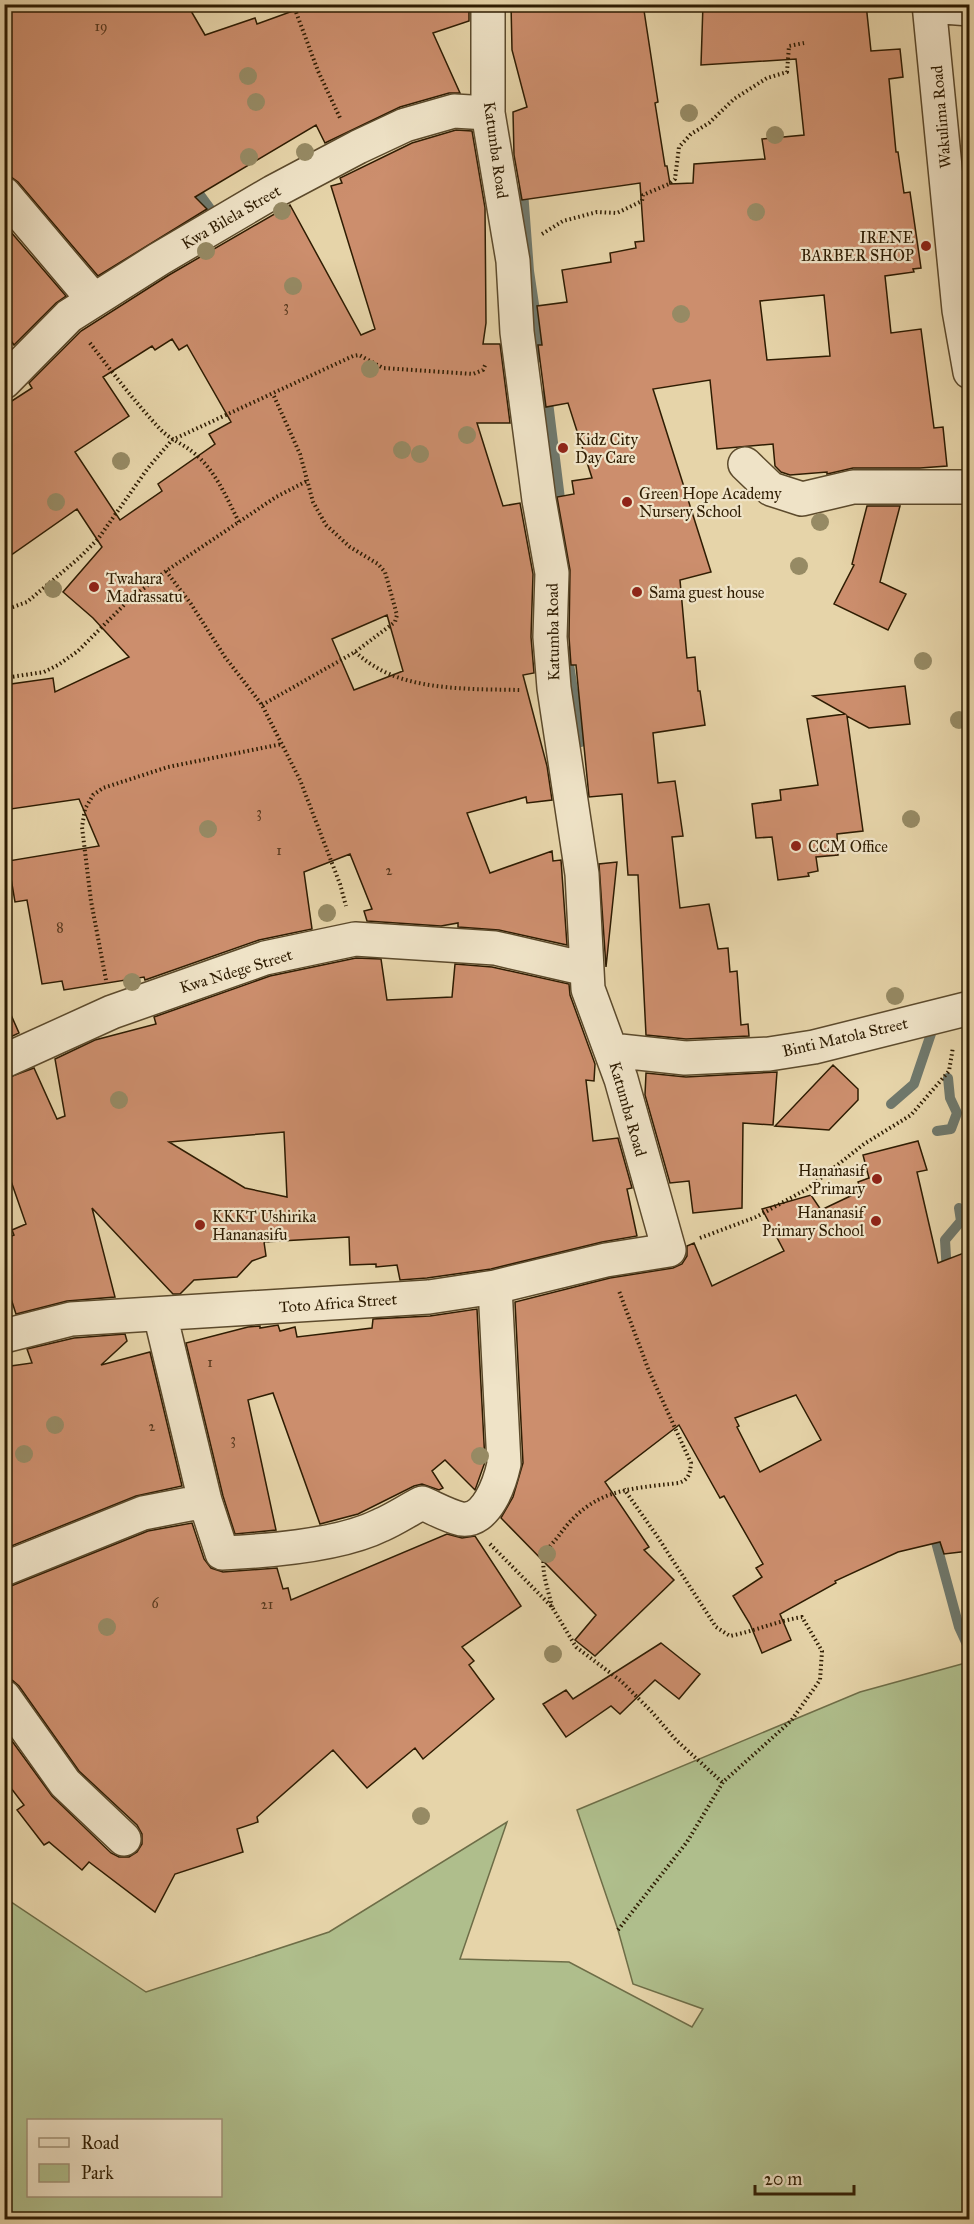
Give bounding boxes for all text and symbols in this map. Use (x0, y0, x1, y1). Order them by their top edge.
house number: 19 (95, 18, 107, 35)
street label: Wakulima Road (927, 65, 955, 169)
street label: Katumba Road (480, 100, 512, 200)
street label: Kwa Bilela Street (178, 181, 284, 253)
place label: IRENE BARBER SHOP (801, 228, 914, 265)
marker: IRENE BARBER SHOP (919, 239, 933, 253)
house number: 3 (283, 298, 289, 315)
place label: Kidz City Day Care (575, 430, 638, 467)
marker: Kidz City Day Care (556, 441, 570, 455)
place label: Green Hope Academy Nursery School (639, 484, 782, 521)
marker: Green Hope Academy Nursery School (620, 495, 634, 509)
place label: Twahara Madrassatu (106, 569, 183, 606)
marker: Twahara Madrassatu (87, 580, 101, 594)
street label: Katumba Road (543, 583, 563, 681)
place label: Sama guest house (649, 583, 765, 603)
marker: Sama guest house (630, 585, 644, 599)
house number: 3 (256, 804, 262, 821)
place label: CCM Office (808, 837, 888, 856)
marker: CCM Office (789, 839, 803, 853)
house number: 1 (276, 842, 282, 859)
house number: 2 (386, 862, 393, 879)
house number: 8 (56, 919, 64, 936)
street label: Kwa Ndege Street (177, 945, 295, 998)
street label: Binti Matola Street (780, 1013, 910, 1061)
street label: Katumba Road (605, 1059, 651, 1159)
place label: Hananasif Primary (798, 1161, 868, 1198)
marker: Hananasif Primary (870, 1172, 884, 1186)
place label: Hananasif Primary School (762, 1203, 867, 1240)
place label: KKKT Ushirika Hananasifu (212, 1207, 316, 1244)
marker: Hananasif Primary School (869, 1214, 883, 1228)
marker: KKKT Ushirika Hananasifu (193, 1218, 207, 1232)
street label: Toto Africa Street (278, 1289, 398, 1317)
house number: 1 (207, 1354, 213, 1371)
house number: 2 (149, 1418, 156, 1435)
house number: 3 (230, 1431, 236, 1448)
house number: 6 (151, 1595, 159, 1612)
house number: 21 (261, 1596, 274, 1613)
legend (27, 2119, 222, 2197)
text: Road (81, 2132, 119, 2154)
scale bar (755, 2158, 854, 2196)
text: Park (81, 2162, 114, 2184)
text: 20 m (764, 2168, 802, 2190)

